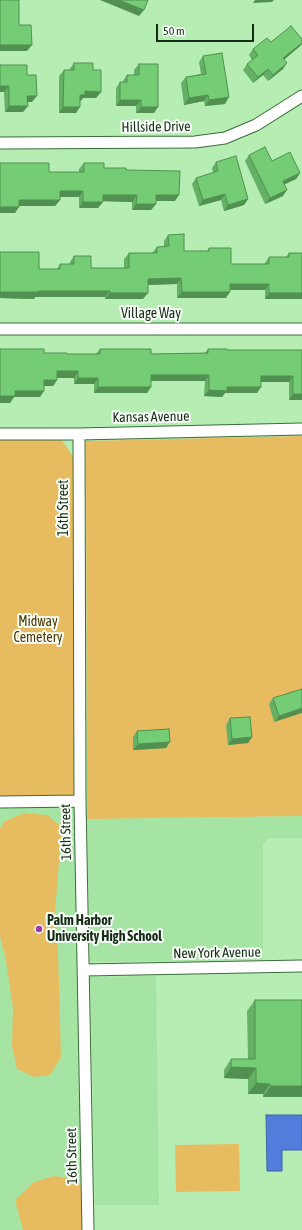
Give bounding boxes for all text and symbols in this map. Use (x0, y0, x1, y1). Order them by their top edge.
scale bar (158, 16, 256, 42)
text: 50 m (163, 24, 185, 38)
street label: Hillside Drive (121, 118, 191, 136)
street label: Village Way (121, 306, 181, 322)
street label: Kansas Avenue (112, 408, 190, 426)
street label: 16th Street (56, 480, 72, 536)
park label: Midway Cemetery (13, 614, 63, 646)
street label: 16th Street (57, 804, 75, 860)
place label: Palm Harbor University High School (47, 913, 162, 946)
marker: Palm Harbor University High School (34, 924, 44, 934)
street label: New York Avenue (173, 944, 261, 962)
street label: 16th Street (63, 1128, 81, 1184)

